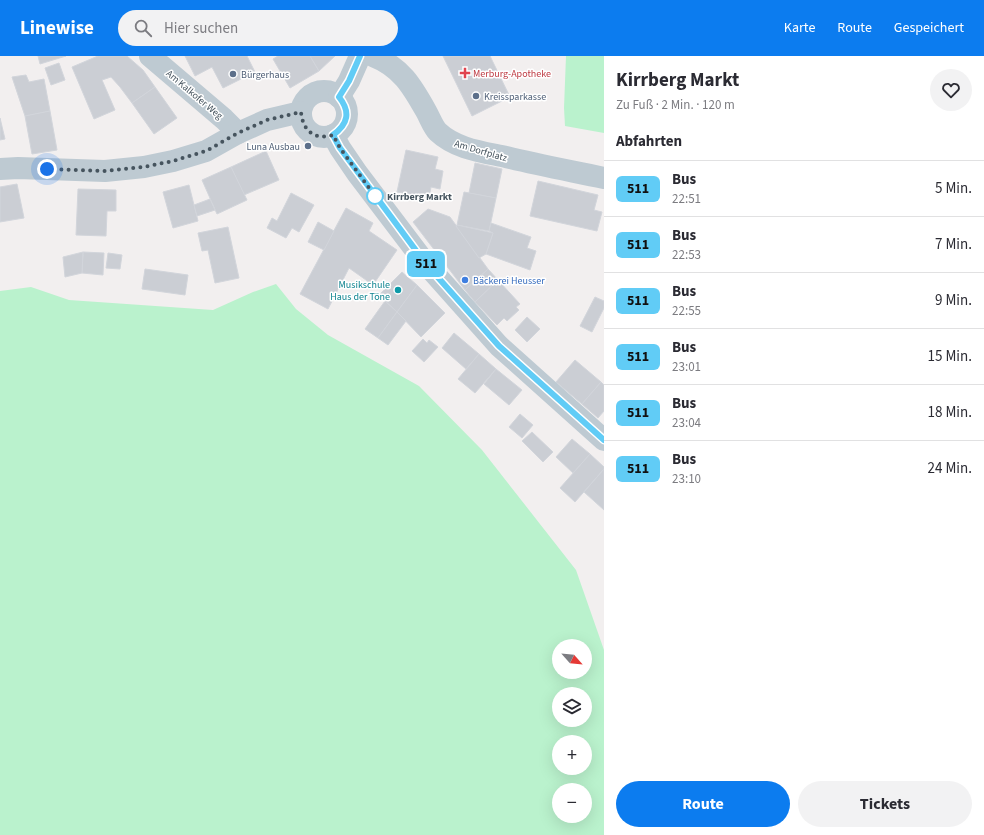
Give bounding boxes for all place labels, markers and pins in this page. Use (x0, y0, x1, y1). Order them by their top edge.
place label: Merburg-Apotheke (473, 67, 551, 81)
place label: Bürgerhaus (241, 68, 289, 82)
marker: Merburg-Apotheke (460, 68, 470, 78)
marker: Bürgerhaus (228, 69, 238, 79)
place label: Kreissparkasse (484, 90, 546, 104)
marker: Kreissparkasse (471, 91, 481, 101)
place label: Luna Ausbau (246, 140, 300, 154)
marker: Luna Ausbau (303, 141, 313, 151)
marker: Kirrberg Markt (366, 187, 384, 205)
place label: Kirrberg Markt (387, 190, 452, 204)
place label: Bäckerei Heusser (473, 274, 545, 288)
marker: Bäckerei Heusser (460, 275, 470, 285)
place label: Musikschule Haus der Töne (330, 278, 390, 304)
marker: Musikschule Haus der Töne (393, 285, 403, 295)

